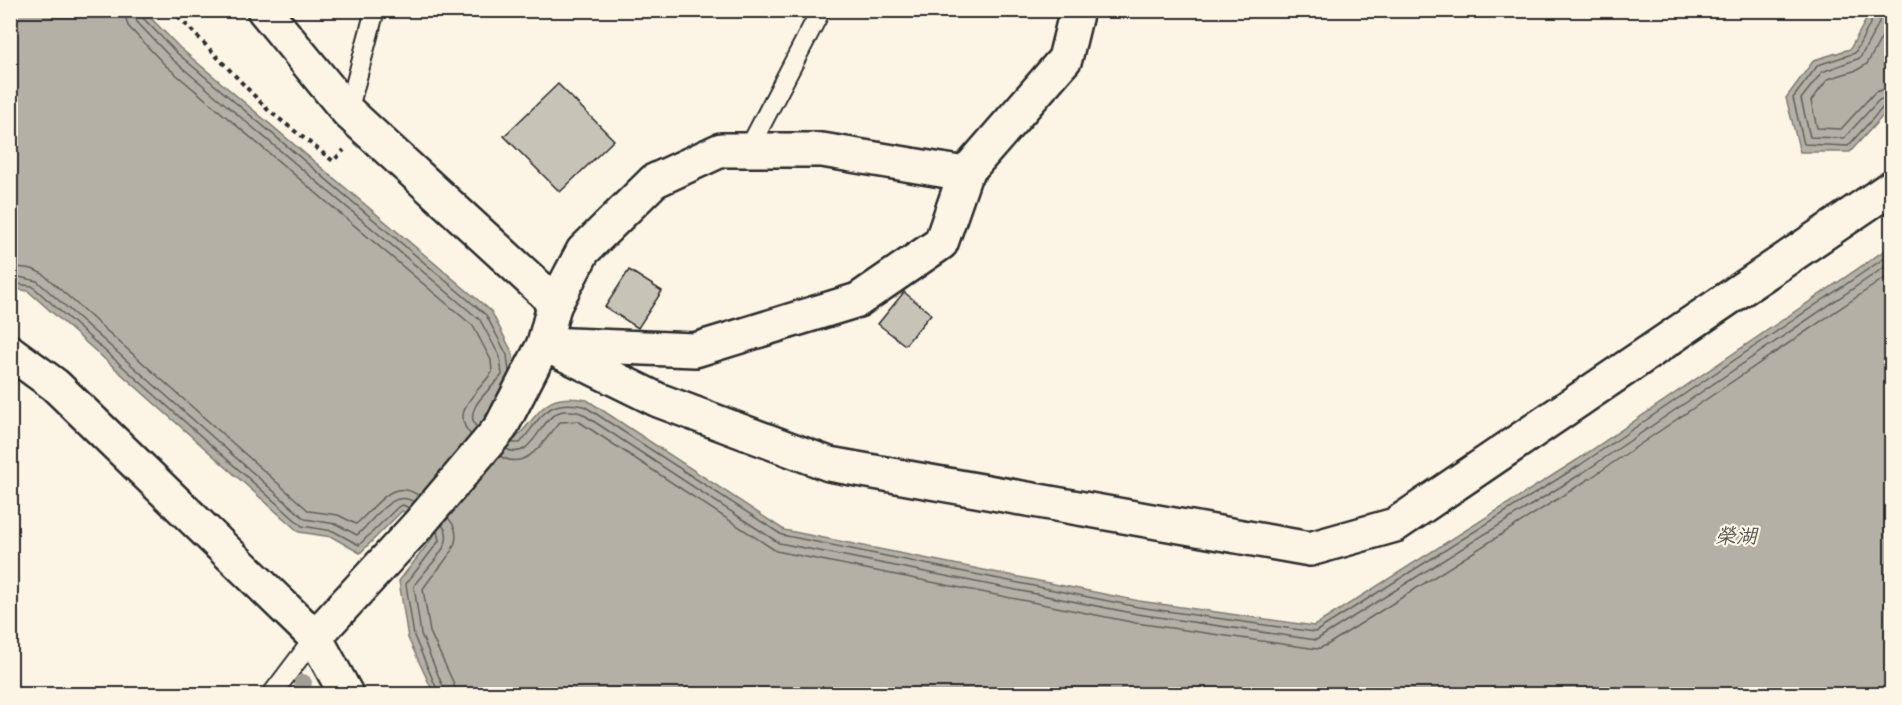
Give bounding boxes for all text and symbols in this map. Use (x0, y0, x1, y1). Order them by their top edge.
water label: 榮湖 (1715, 525, 1759, 552)

